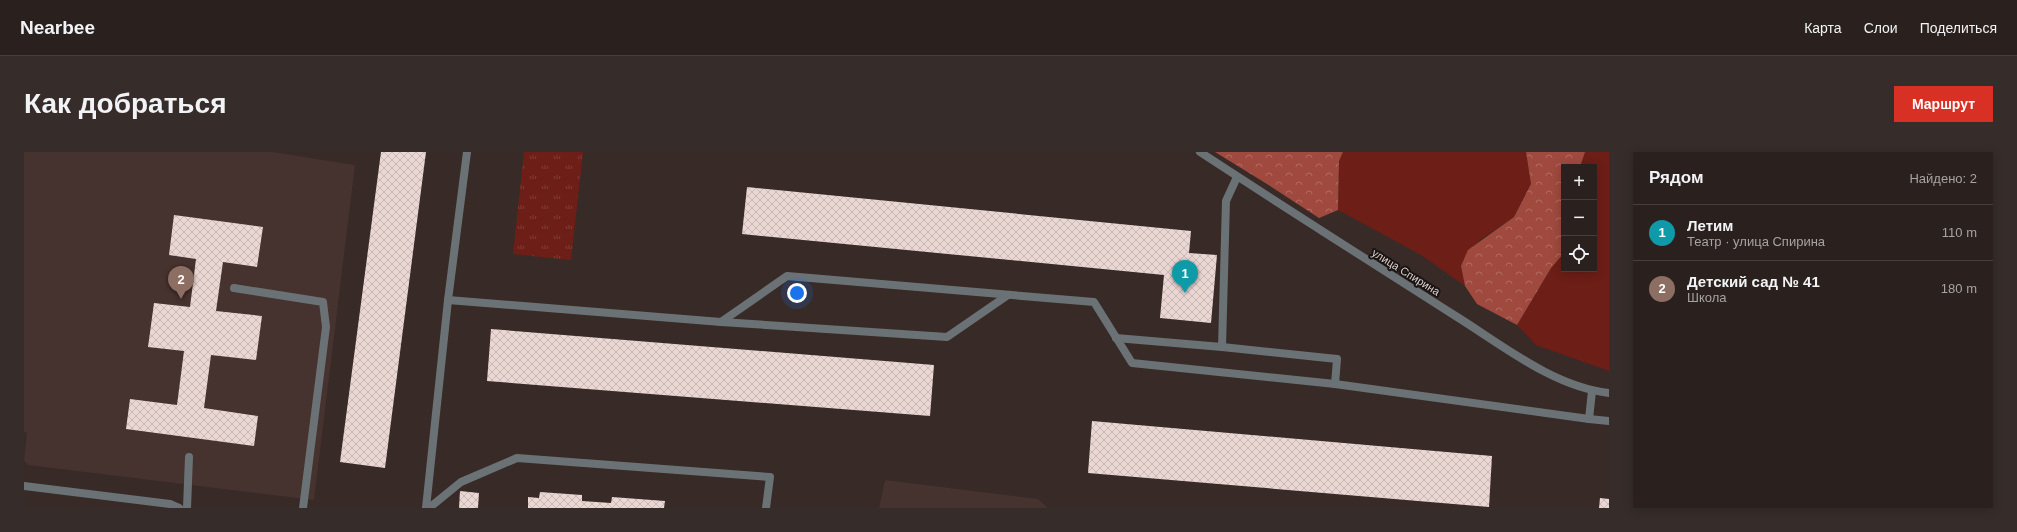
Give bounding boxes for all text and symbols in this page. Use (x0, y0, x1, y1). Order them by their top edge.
text: Nearbee (20, 17, 95, 38)
text: Карта (1804, 20, 1842, 36)
text: Слои (1864, 20, 1898, 36)
text: Поделиться (1920, 20, 1997, 36)
button: Маршрут (1894, 86, 1993, 122)
text: Как добраться (24, 88, 226, 119)
map controls (1561, 164, 1597, 272)
button: + (1561, 164, 1597, 200)
text: Рядом (1649, 168, 1704, 187)
text: Найдено: 2 (1909, 171, 1977, 186)
button: − (1561, 200, 1597, 236)
text: Летим (1687, 217, 1733, 234)
text: 1 (1658, 225, 1666, 240)
text: 110 m (1942, 225, 1977, 240)
text: Театр · улица Спирина (1687, 234, 1825, 249)
button: locate (1561, 236, 1597, 272)
street label: улица Спирина (1370, 246, 1443, 298)
pin: 1 (1172, 260, 1198, 293)
pin: 2 (168, 266, 194, 299)
text: Детский сад № 41 (1687, 273, 1820, 290)
text: 2 (1658, 281, 1666, 296)
text: 180 m (1941, 281, 1977, 296)
your location (787, 283, 807, 303)
text: Школа (1687, 290, 1727, 305)

